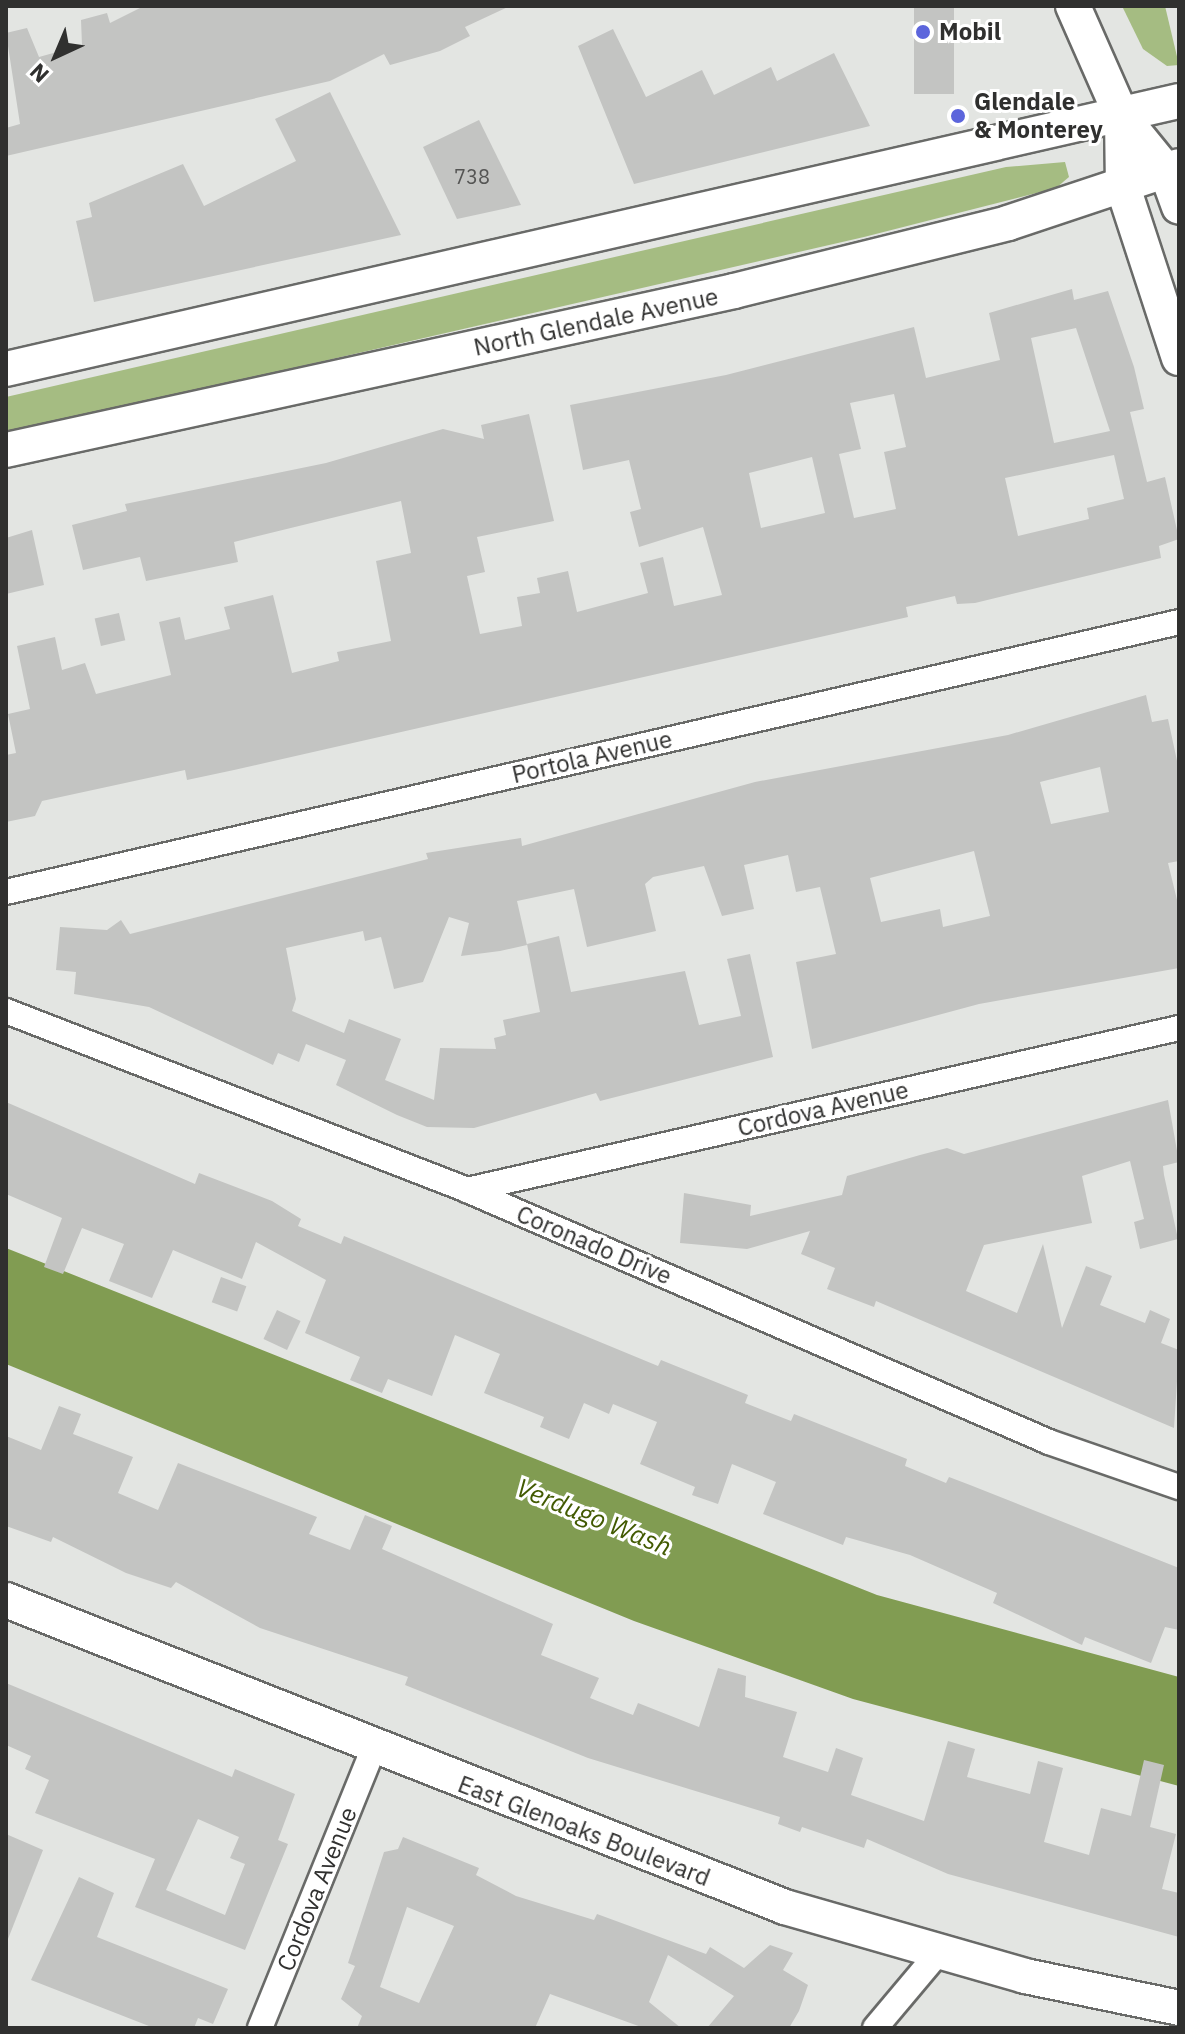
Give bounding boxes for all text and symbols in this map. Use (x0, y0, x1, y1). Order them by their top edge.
north arrow (16, 16, 96, 96)
place label: Mobil (939, 18, 1001, 46)
marker: Mobil (914, 23, 932, 41)
text: N (23, 58, 55, 90)
place label: Glendale & Monterey (974, 88, 1103, 144)
marker: Glendale & Monterey (949, 107, 967, 125)
house number: 738 (454, 164, 490, 188)
street label: North Glendale Avenue (471, 282, 721, 362)
street label: Portola Avenue (509, 725, 675, 789)
street label: Cordova Avenue (735, 1075, 911, 1143)
street label: Coronado Drive (512, 1199, 676, 1291)
water label: Verdugo Wash (512, 1472, 676, 1562)
street label: East Glenoaks Boulevard (454, 1770, 714, 1892)
street label: Cordova Avenue (271, 1803, 363, 1975)

